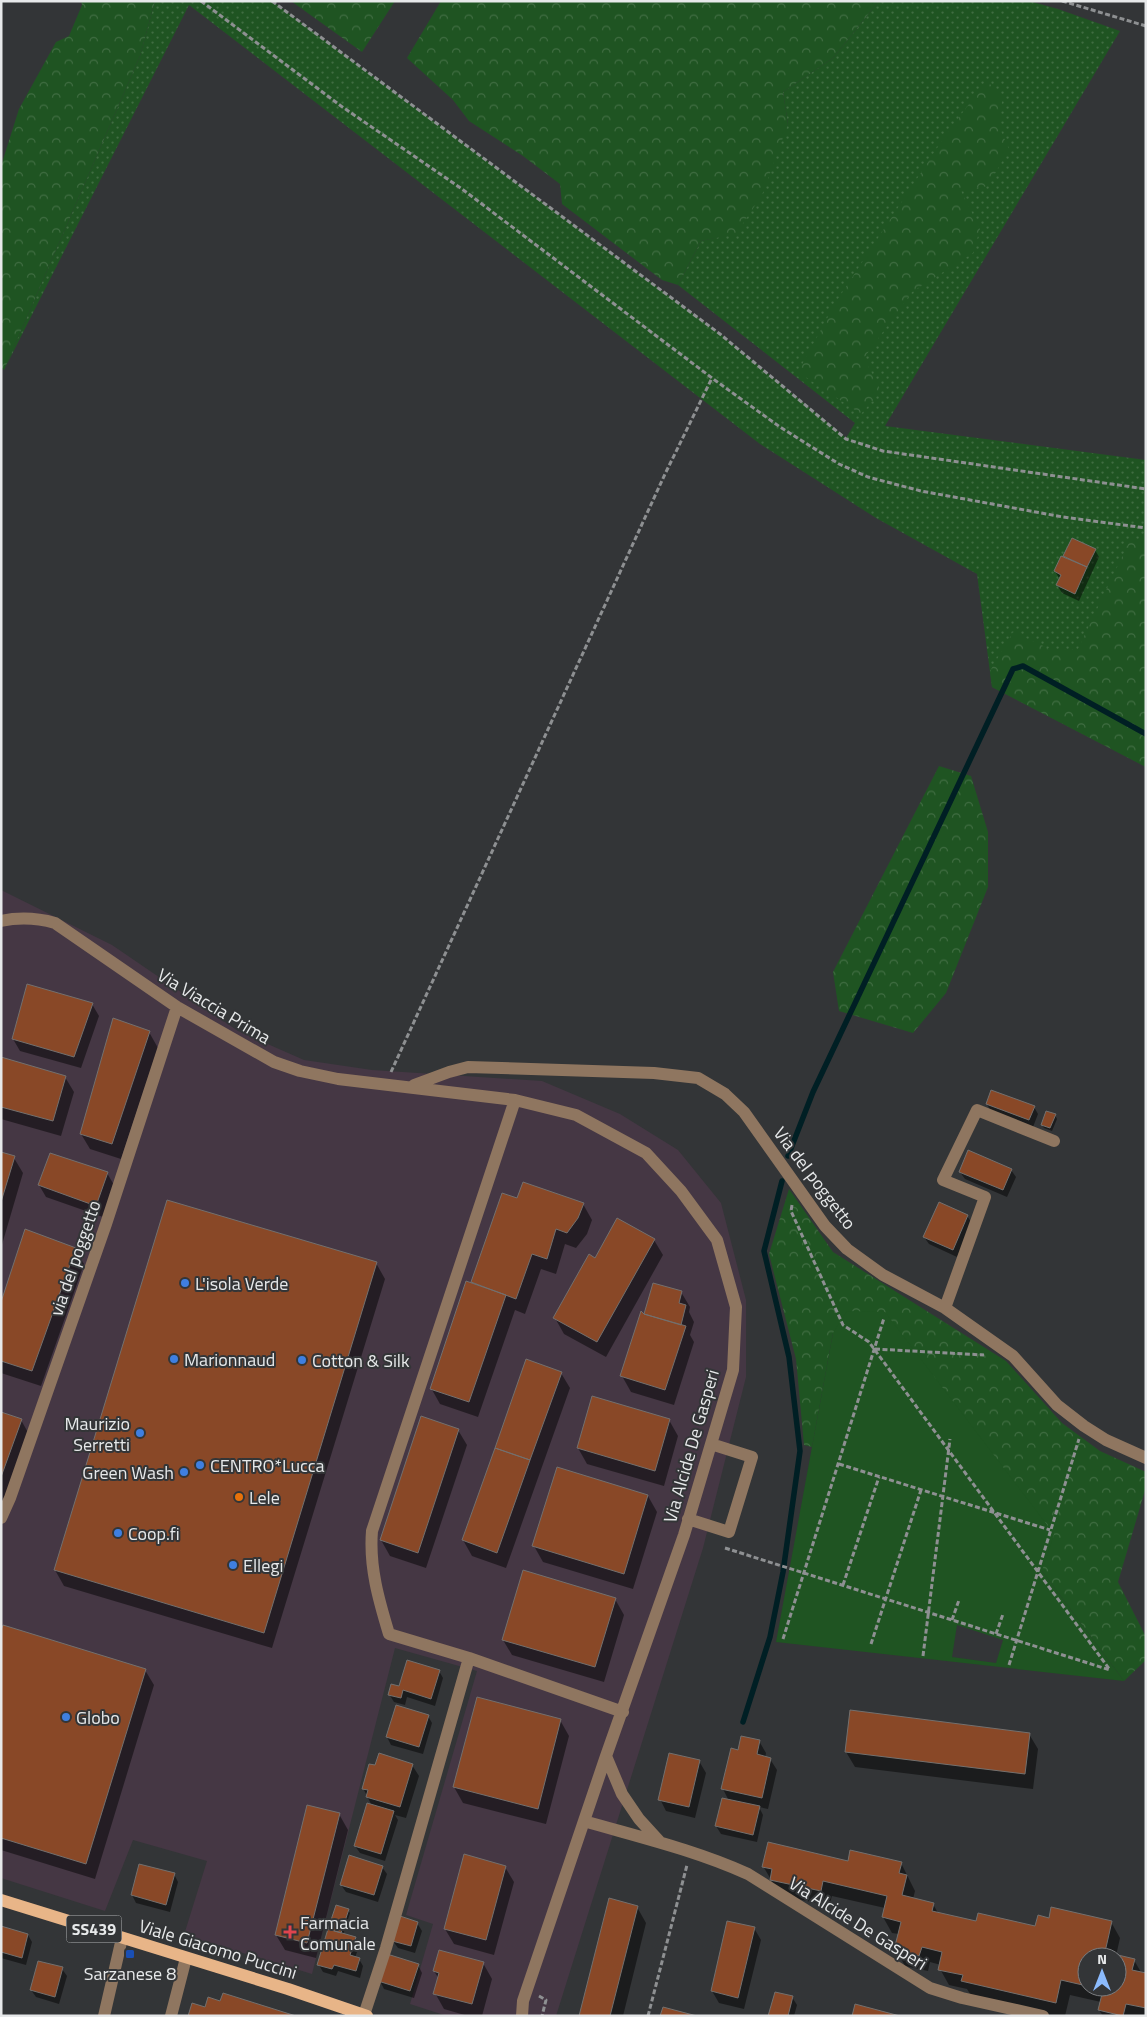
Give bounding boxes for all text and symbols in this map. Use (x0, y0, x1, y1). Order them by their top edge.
street label: Via Viaccia Prima (152, 961, 276, 1051)
street label: Via del poggetto (767, 1121, 863, 1235)
street label: via del poggetto (43, 1196, 107, 1320)
place label: L'isola Verde (195, 1270, 288, 1297)
marker: L'isola Verde (179, 1277, 191, 1289)
place label: Marionnaud (184, 1346, 275, 1373)
place label: Cotton & Silk (312, 1347, 410, 1374)
marker: Marionnaud (168, 1353, 180, 1365)
marker: Cotton & Silk (296, 1354, 308, 1366)
street label: Via Alcide De Gasperi (656, 1366, 726, 1526)
place label: Maurizio Serretti (64, 1410, 130, 1458)
marker: Maurizio Serretti (134, 1427, 146, 1439)
place label: CENTRO*Lucca (210, 1452, 325, 1479)
place label: Green Wash (82, 1459, 174, 1486)
marker: CENTRO*Lucca (194, 1459, 206, 1471)
marker: Green Wash (178, 1466, 190, 1478)
place label: Lele (249, 1484, 280, 1511)
marker: Lele (233, 1491, 245, 1503)
place label: Coop.fi (128, 1520, 180, 1547)
marker: Coop.fi (112, 1527, 124, 1539)
place label: Ellegi (243, 1552, 284, 1579)
marker: Ellegi (227, 1559, 239, 1571)
place label: Globo (76, 1704, 120, 1731)
marker: Globo (60, 1711, 72, 1723)
street label: Via Alcide De Gasperi (784, 1870, 932, 1976)
place label: Farmacia Comunale (300, 1909, 376, 1957)
street label: Viale Giacomo Puccini (136, 1912, 300, 1986)
road number: SS439 (66, 1916, 122, 1942)
marker: Farmacia Comunale (284, 1926, 296, 1938)
north arrow (1077, 1947, 1127, 1997)
marker: Sarzanese 8 (124, 1948, 136, 1960)
text: N (1097, 1948, 1107, 1969)
place label: Sarzanese 8 (84, 1960, 176, 1987)

